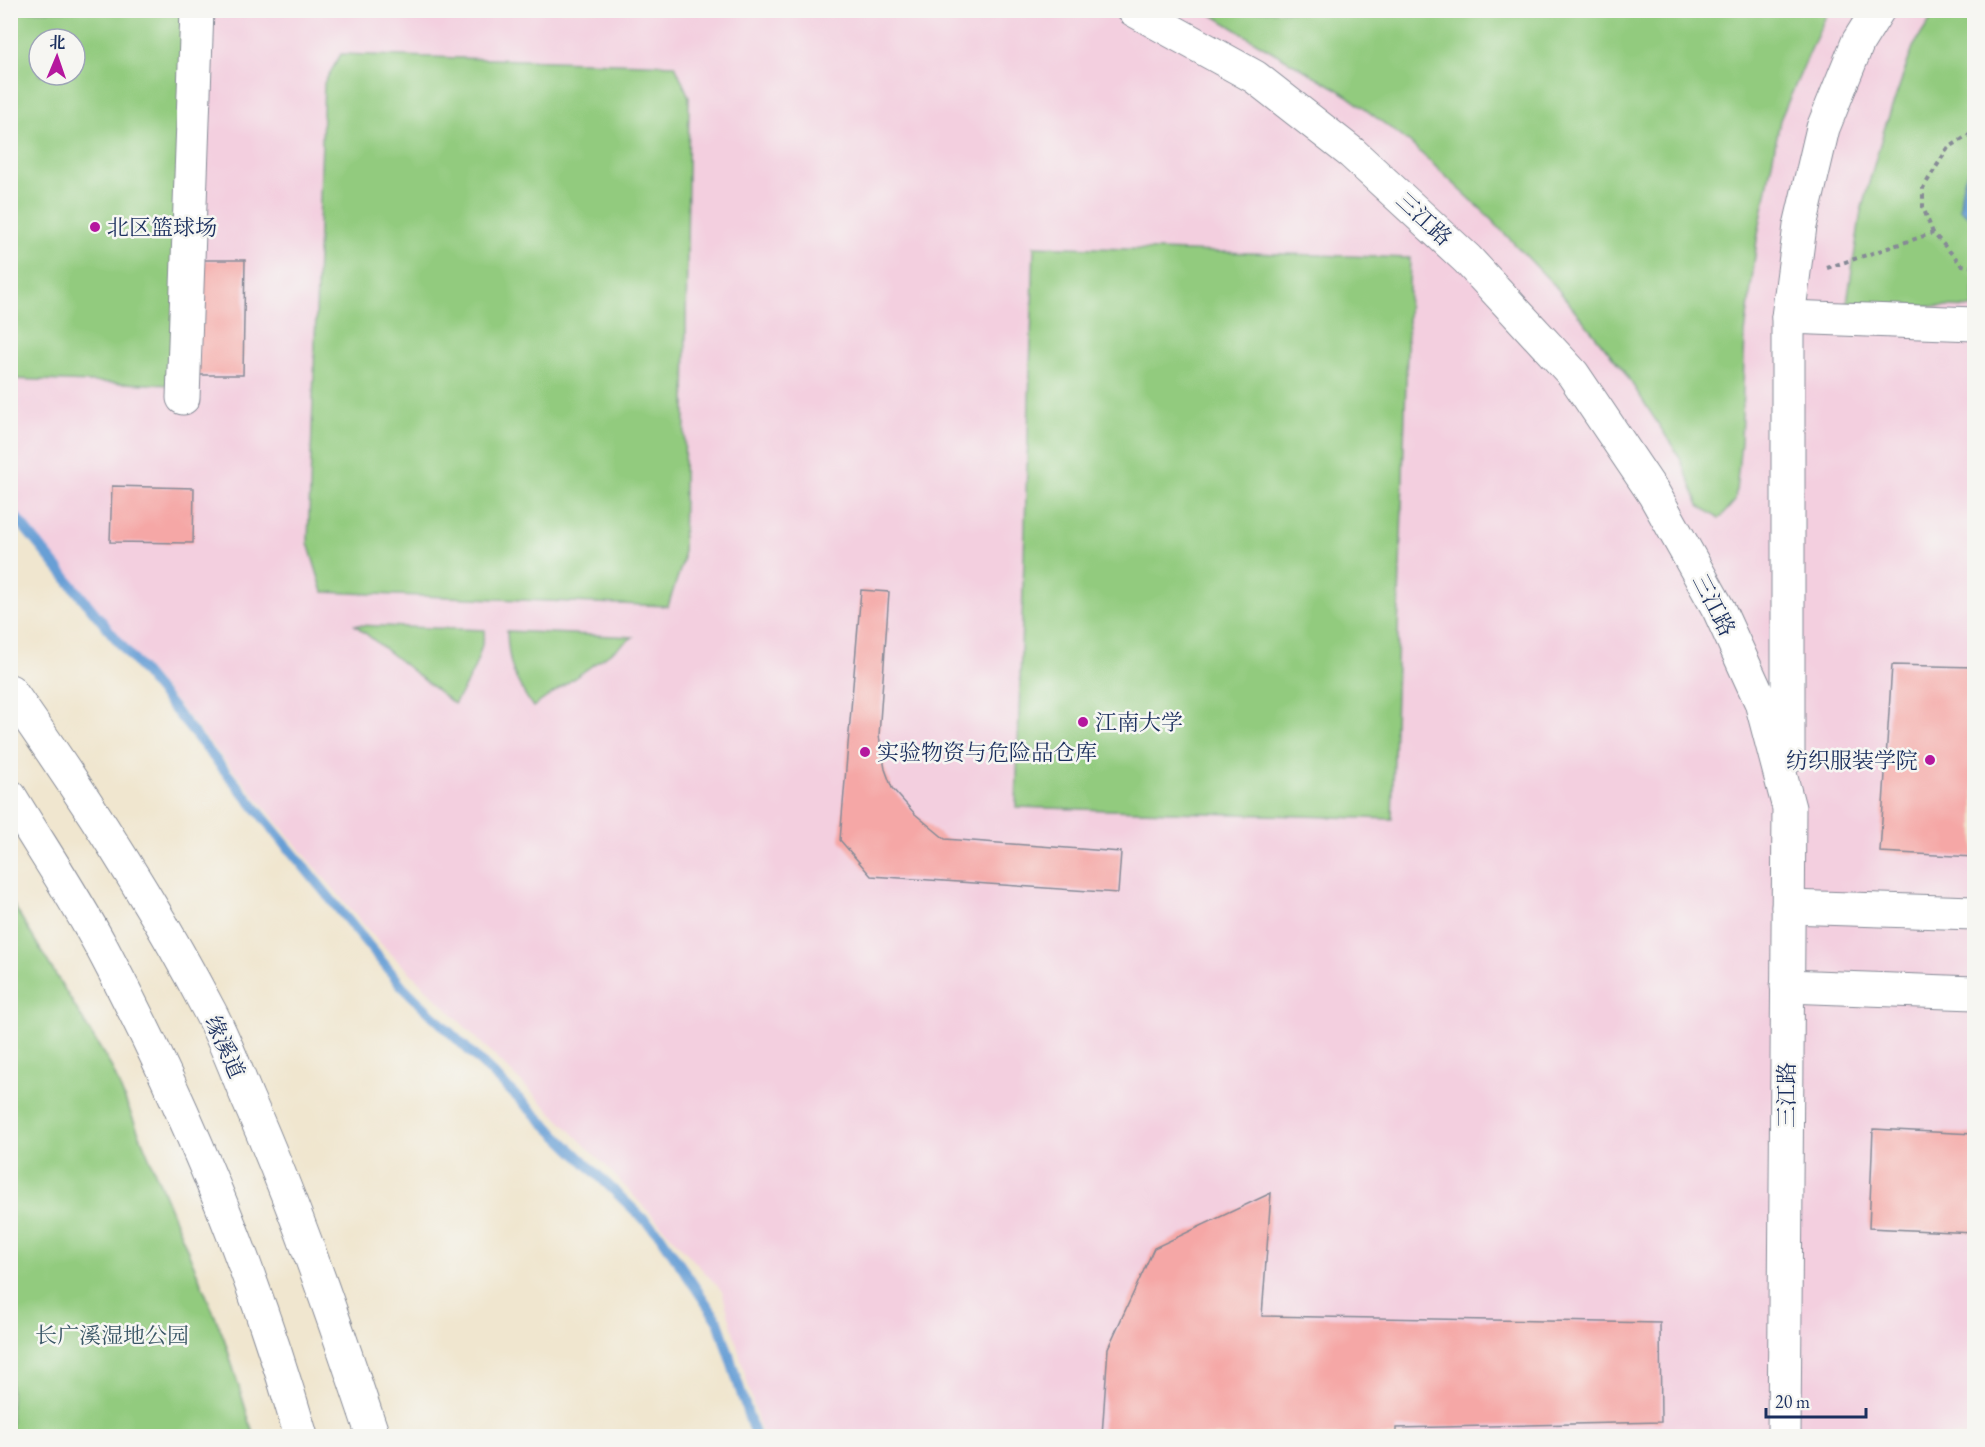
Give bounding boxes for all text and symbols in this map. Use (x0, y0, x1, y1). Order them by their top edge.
north arrow (27, 27, 87, 87)
text: 北 (49, 32, 66, 53)
street label: 三江路 (1390, 186, 1458, 252)
place label: 北区篮球场 (107, 213, 217, 242)
marker: 北区篮球场 (88, 220, 102, 234)
street label: 三江路 (1686, 569, 1742, 641)
place label: 江南大学 (1095, 708, 1183, 737)
marker: 江南大学 (1076, 715, 1090, 729)
place label: 实验物资与危险品仓库 (877, 738, 1097, 767)
marker: 实验物资与危险品仓库 (858, 745, 872, 759)
place label: 纺织服装学院 (1786, 746, 1918, 775)
marker: 纺织服装学院 (1923, 753, 1937, 767)
street label: 缘溪道 (198, 1011, 252, 1083)
street label: 三江路 (1772, 1062, 1801, 1128)
park label: 长广溪湿地公园 (35, 1321, 189, 1350)
scale bar (1766, 1381, 1866, 1419)
text: 20 m (1775, 1390, 1810, 1413)

